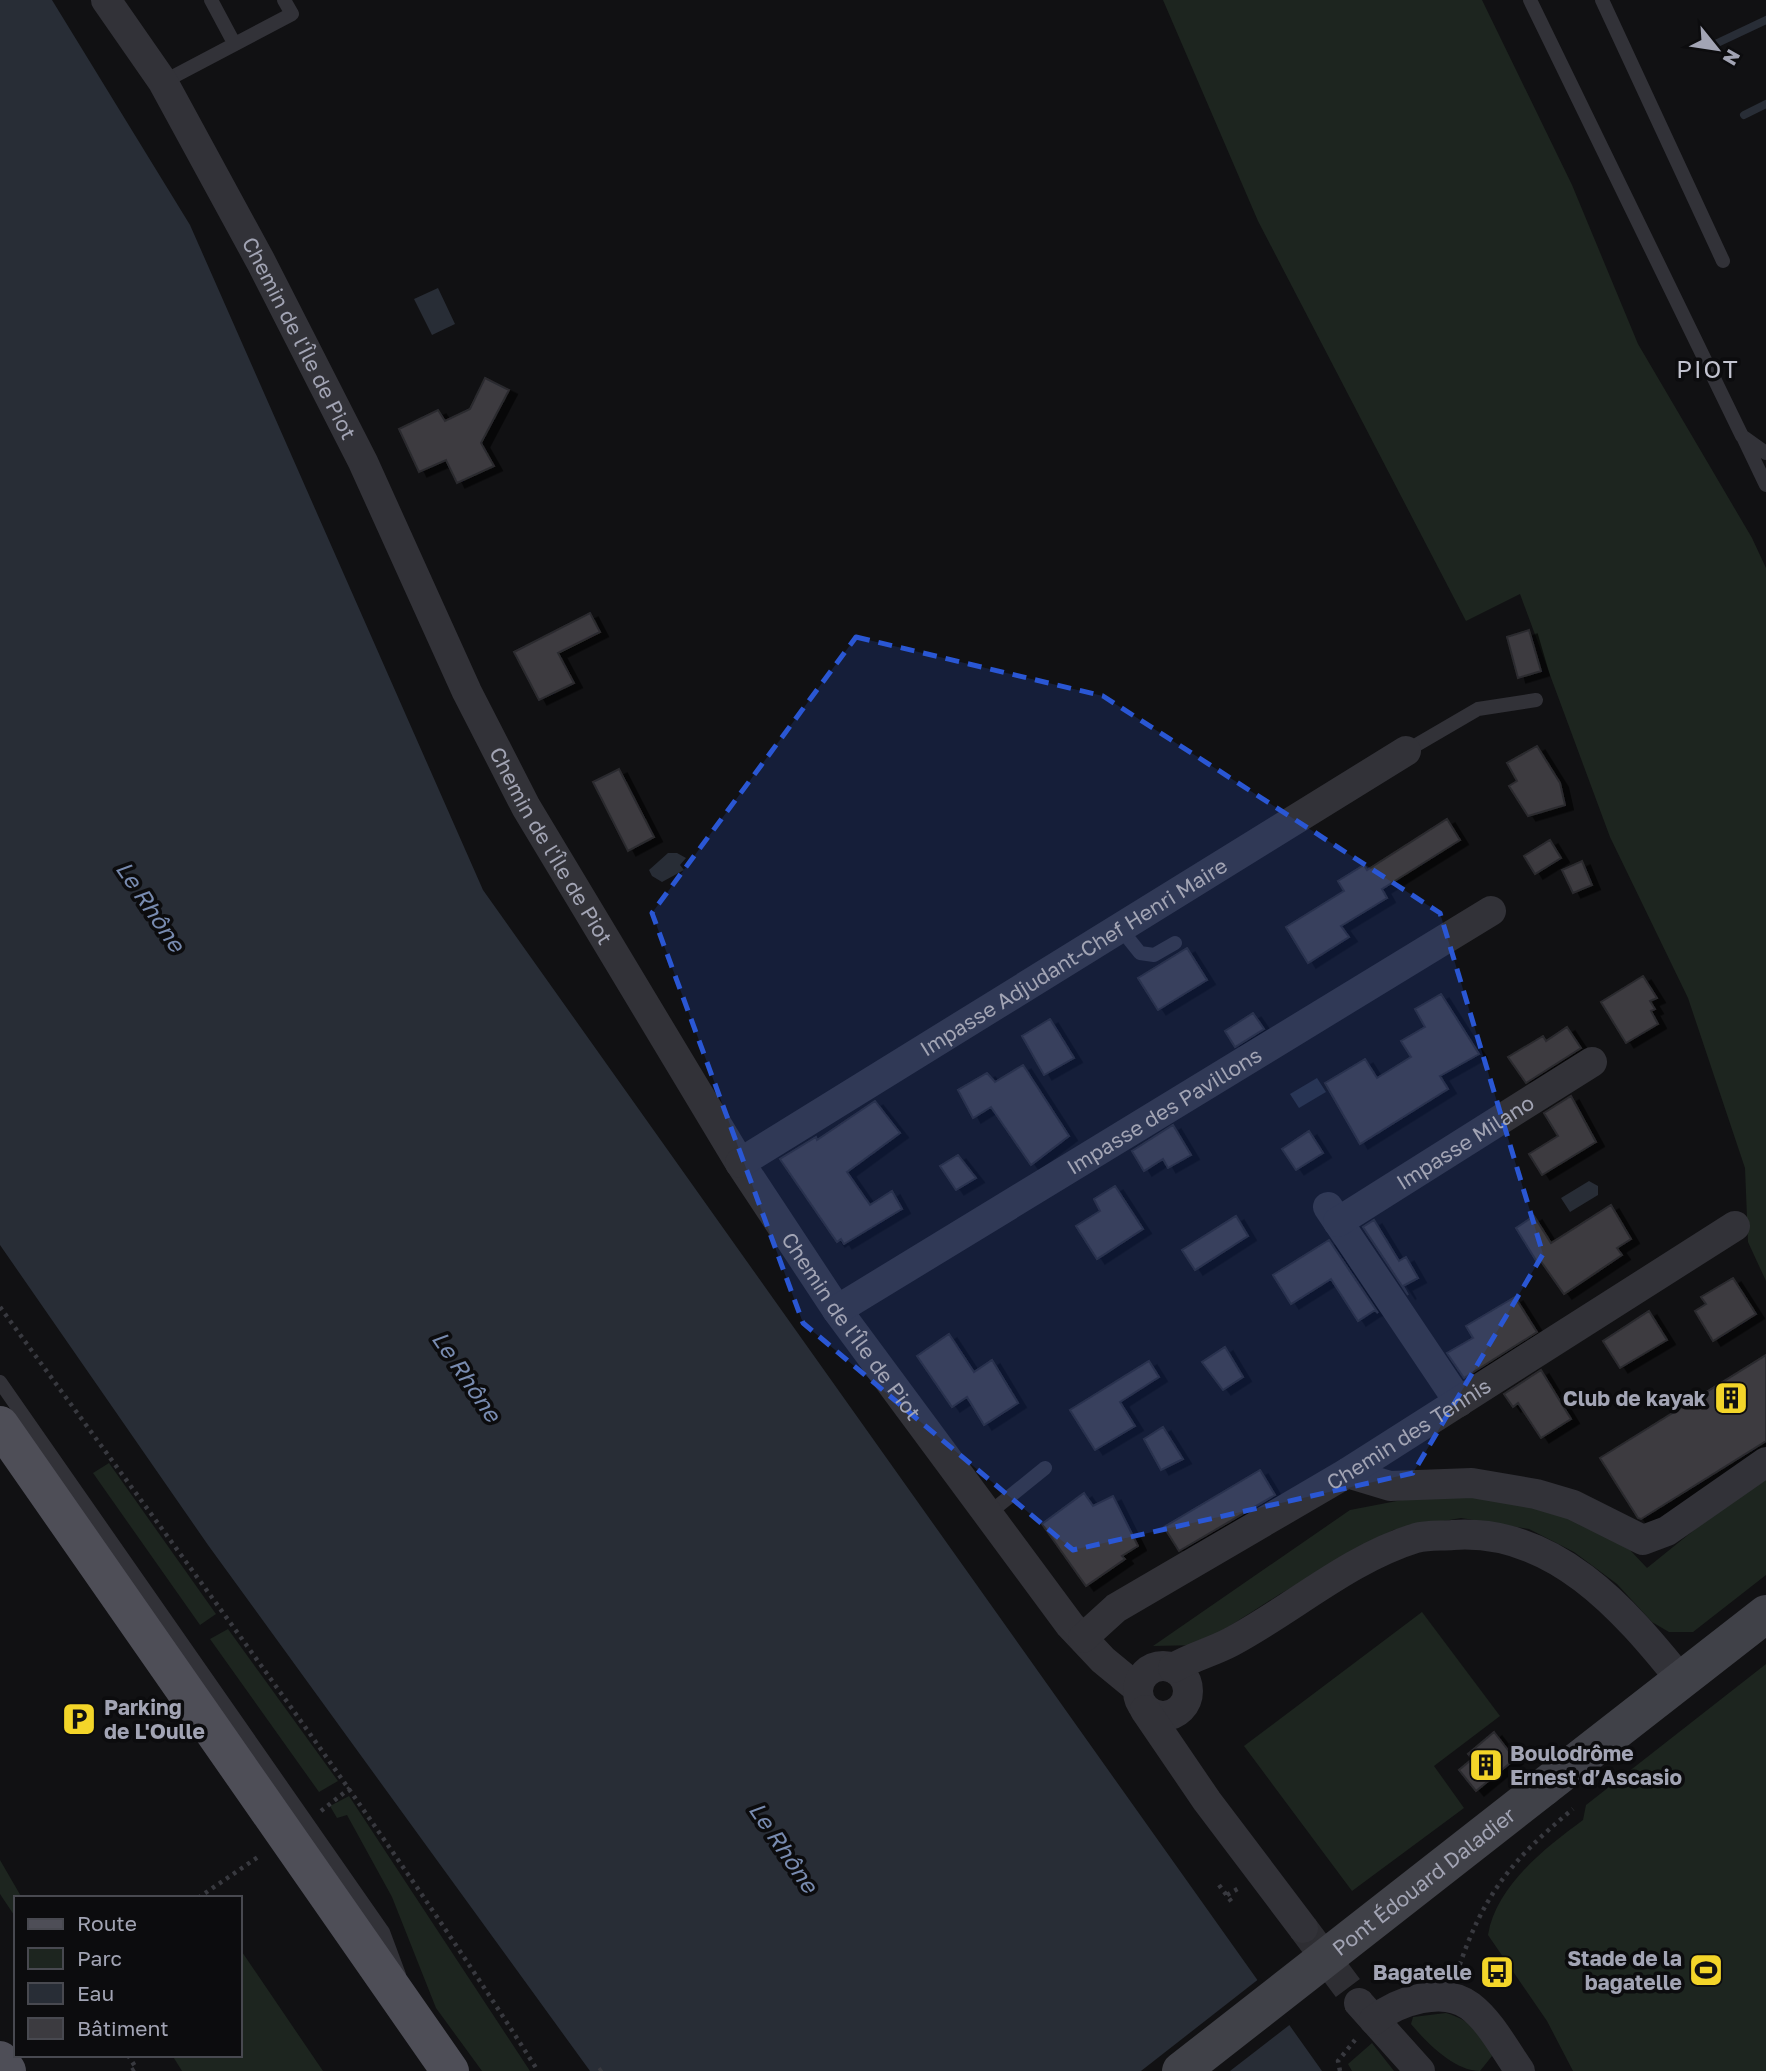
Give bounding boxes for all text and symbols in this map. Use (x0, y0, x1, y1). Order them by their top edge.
north arrow (1682, 14, 1752, 84)
text: N (1719, 46, 1746, 70)
street label: Chemin de l'Île de Piot (237, 232, 362, 444)
district label: PIOT (1676, 354, 1740, 383)
street label: Chemin de l'Île de Piot (484, 742, 619, 949)
street label: Impasse Adjudant-Chef Henri Maire (915, 852, 1232, 1062)
water label: Le Rhône (111, 855, 192, 958)
street label: Impasse des Pavillons (1062, 1041, 1266, 1180)
street label: Impasse Milano (1391, 1089, 1539, 1195)
street label: Chemin de l'Île de Piot (776, 1227, 927, 1425)
water label: Le Rhône (427, 1325, 508, 1428)
street label: Chemin des Tennis (1322, 1372, 1495, 1495)
building icon: Club de kayak (1712, 1379, 1750, 1417)
place label: Club de kayak (1563, 1385, 1706, 1411)
place label: Parking de L'Oulle (104, 1694, 205, 1744)
parking icon: Parking de L'Oulle (60, 1700, 98, 1738)
place label: Boulodrôme Ernest d’Ascasio (1510, 1740, 1682, 1790)
building icon: Boulodrôme Ernest d’Ascasio (1467, 1746, 1505, 1784)
water label: Le Rhône (744, 1796, 825, 1899)
street label: Pont Édouard Daladier (1327, 1801, 1520, 1961)
legend (14, 1896, 242, 2057)
text: Route (77, 1910, 137, 1936)
text: Parc (77, 1945, 122, 1971)
place label: Stade de la bagatelle (1567, 1945, 1682, 1995)
sports icon: Stade de la bagatelle (1687, 1951, 1725, 1989)
bus stop icon: Bagatelle (1478, 1953, 1516, 1991)
place label: Bagatelle (1373, 1959, 1472, 1985)
text: Eau (77, 1980, 114, 2006)
text: Bâtiment (77, 2015, 169, 2041)

